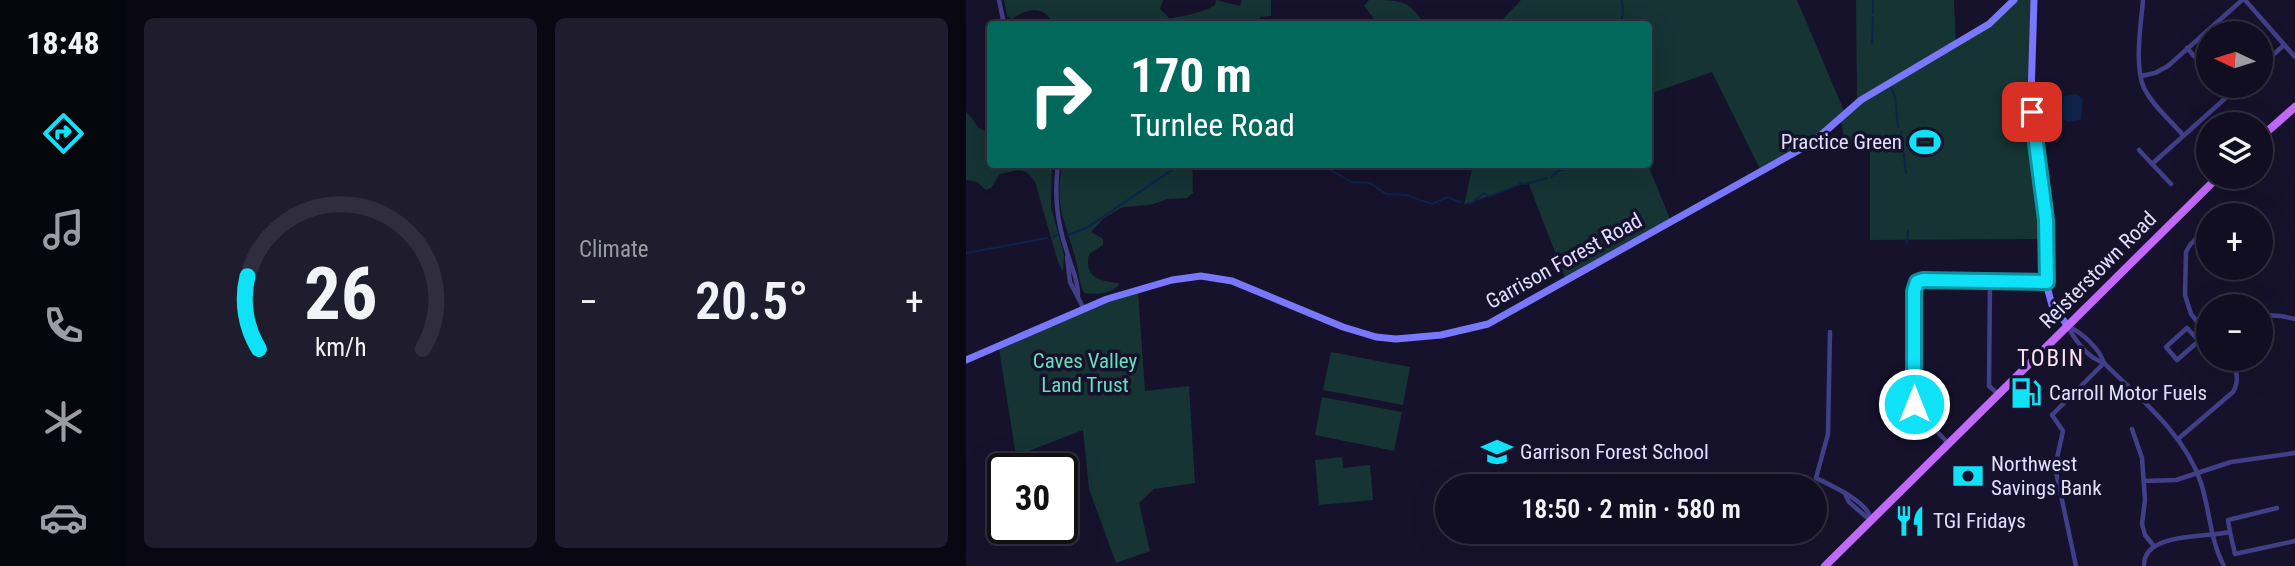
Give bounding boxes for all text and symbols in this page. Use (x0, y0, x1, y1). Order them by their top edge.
north arrow (2196, 21, 2273, 98)
map controls (2196, 21, 2273, 371)
text: 18:48 (26, 24, 100, 62)
text: 170 m (1130, 47, 1252, 104)
icon: right (1015, 49, 1106, 140)
pin (2002, 82, 2062, 142)
icon: arrive (2013, 93, 2051, 131)
text: Turnlee Road (1130, 106, 1295, 144)
icon: directions (39, 109, 88, 158)
button: layers (2196, 112, 2273, 189)
sports icon: Practice Green (1908, 125, 1942, 159)
place label: Practice Green (1781, 130, 1902, 154)
button: + (2196, 203, 2273, 280)
icon: music (39, 205, 88, 254)
street label: Reisterstown Road (2035, 207, 2161, 333)
street label: Garrison Forest Road (1482, 208, 1646, 314)
text: Climate (579, 236, 649, 263)
text: 26 (304, 251, 377, 337)
text: 20.5° (695, 271, 808, 332)
text: − (579, 280, 598, 324)
text: + (905, 280, 924, 324)
button: − (2196, 294, 2273, 371)
icon: phone (39, 301, 88, 350)
text: km/h (315, 333, 366, 362)
district label: TOBIN (2017, 345, 2085, 372)
park label: Caves Valley Land Trust (1033, 349, 1137, 397)
position arrow (1877, 367, 1951, 441)
fuel station icon: Carroll Motor Fuels (2009, 376, 2043, 410)
place label: Carroll Motor Fuels (2049, 381, 2207, 405)
icon: climate (39, 397, 88, 446)
school or university icon: Garrison Forest School (1480, 435, 1514, 469)
place label: Garrison Forest School (1520, 440, 1709, 464)
place label: Northwest Savings Bank (1991, 452, 2102, 500)
speed limit sign: 30 (987, 453, 1078, 544)
bank icon: Northwest Savings Bank (1951, 459, 1985, 493)
icon: car (39, 493, 88, 542)
text: 18:50 · 2 min · 580 m (1521, 494, 1741, 524)
restaurant icon: TGI Fridays (1893, 504, 1927, 538)
place label: TGI Fridays (1933, 509, 2026, 533)

